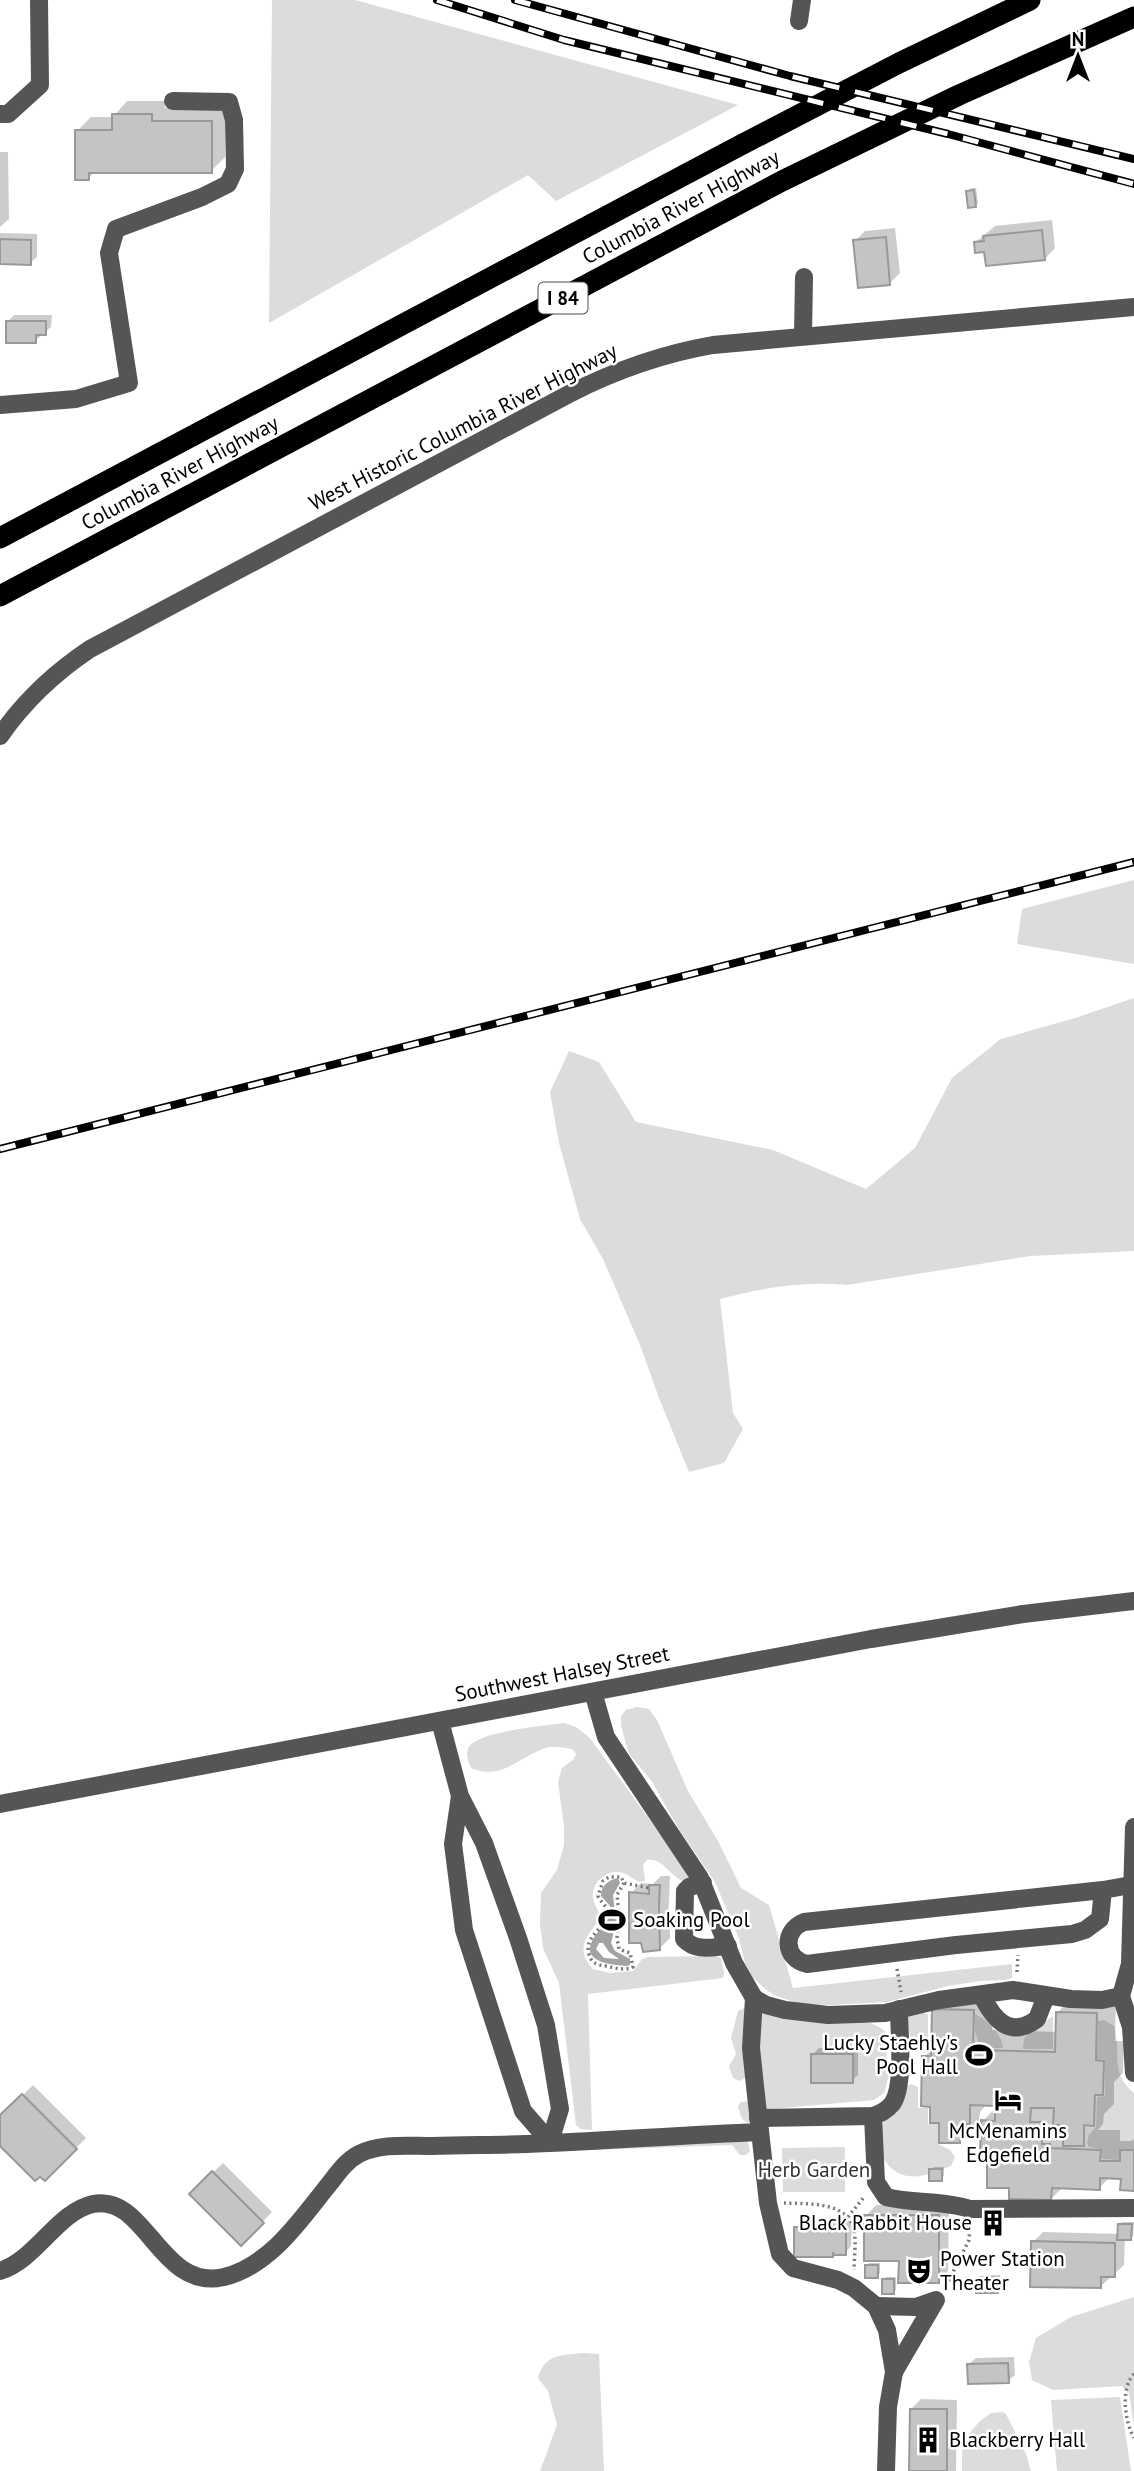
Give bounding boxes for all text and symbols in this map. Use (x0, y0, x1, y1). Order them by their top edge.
north arrow (1043, 21, 1113, 91)
text: N (1072, 27, 1084, 51)
street label: Columbia River Highway (577, 143, 784, 270)
road number: I 84 (538, 282, 588, 314)
street label: West Historic Columbia River Highway (304, 337, 622, 516)
street label: Columbia River Highway (76, 409, 283, 536)
street label: Southwest Halsey Street (452, 1639, 671, 1708)
sports icon: Soaking Pool (597, 1905, 627, 1935)
place label: Soaking Pool (633, 1906, 750, 1933)
place label: Lucky Staehly's Pool Hall (823, 2029, 958, 2080)
sports icon: Lucky Staehly's Pool Hall (964, 2040, 994, 2070)
hotel icon: McMenamins Edgefield (993, 2085, 1023, 2115)
place label: McMenamins Edgefield (949, 2117, 1067, 2168)
park label: Herb Garden (758, 2156, 870, 2183)
building icon: Black Rabbit House (978, 2208, 1008, 2238)
place label: Black Rabbit House (799, 2209, 972, 2236)
place label: Power Station Theater (940, 2245, 1065, 2296)
theatre icon: Power Station Theater (904, 2256, 934, 2286)
building icon: Blackberry Hall (913, 2425, 943, 2455)
place label: Blackberry Hall (949, 2426, 1085, 2453)

